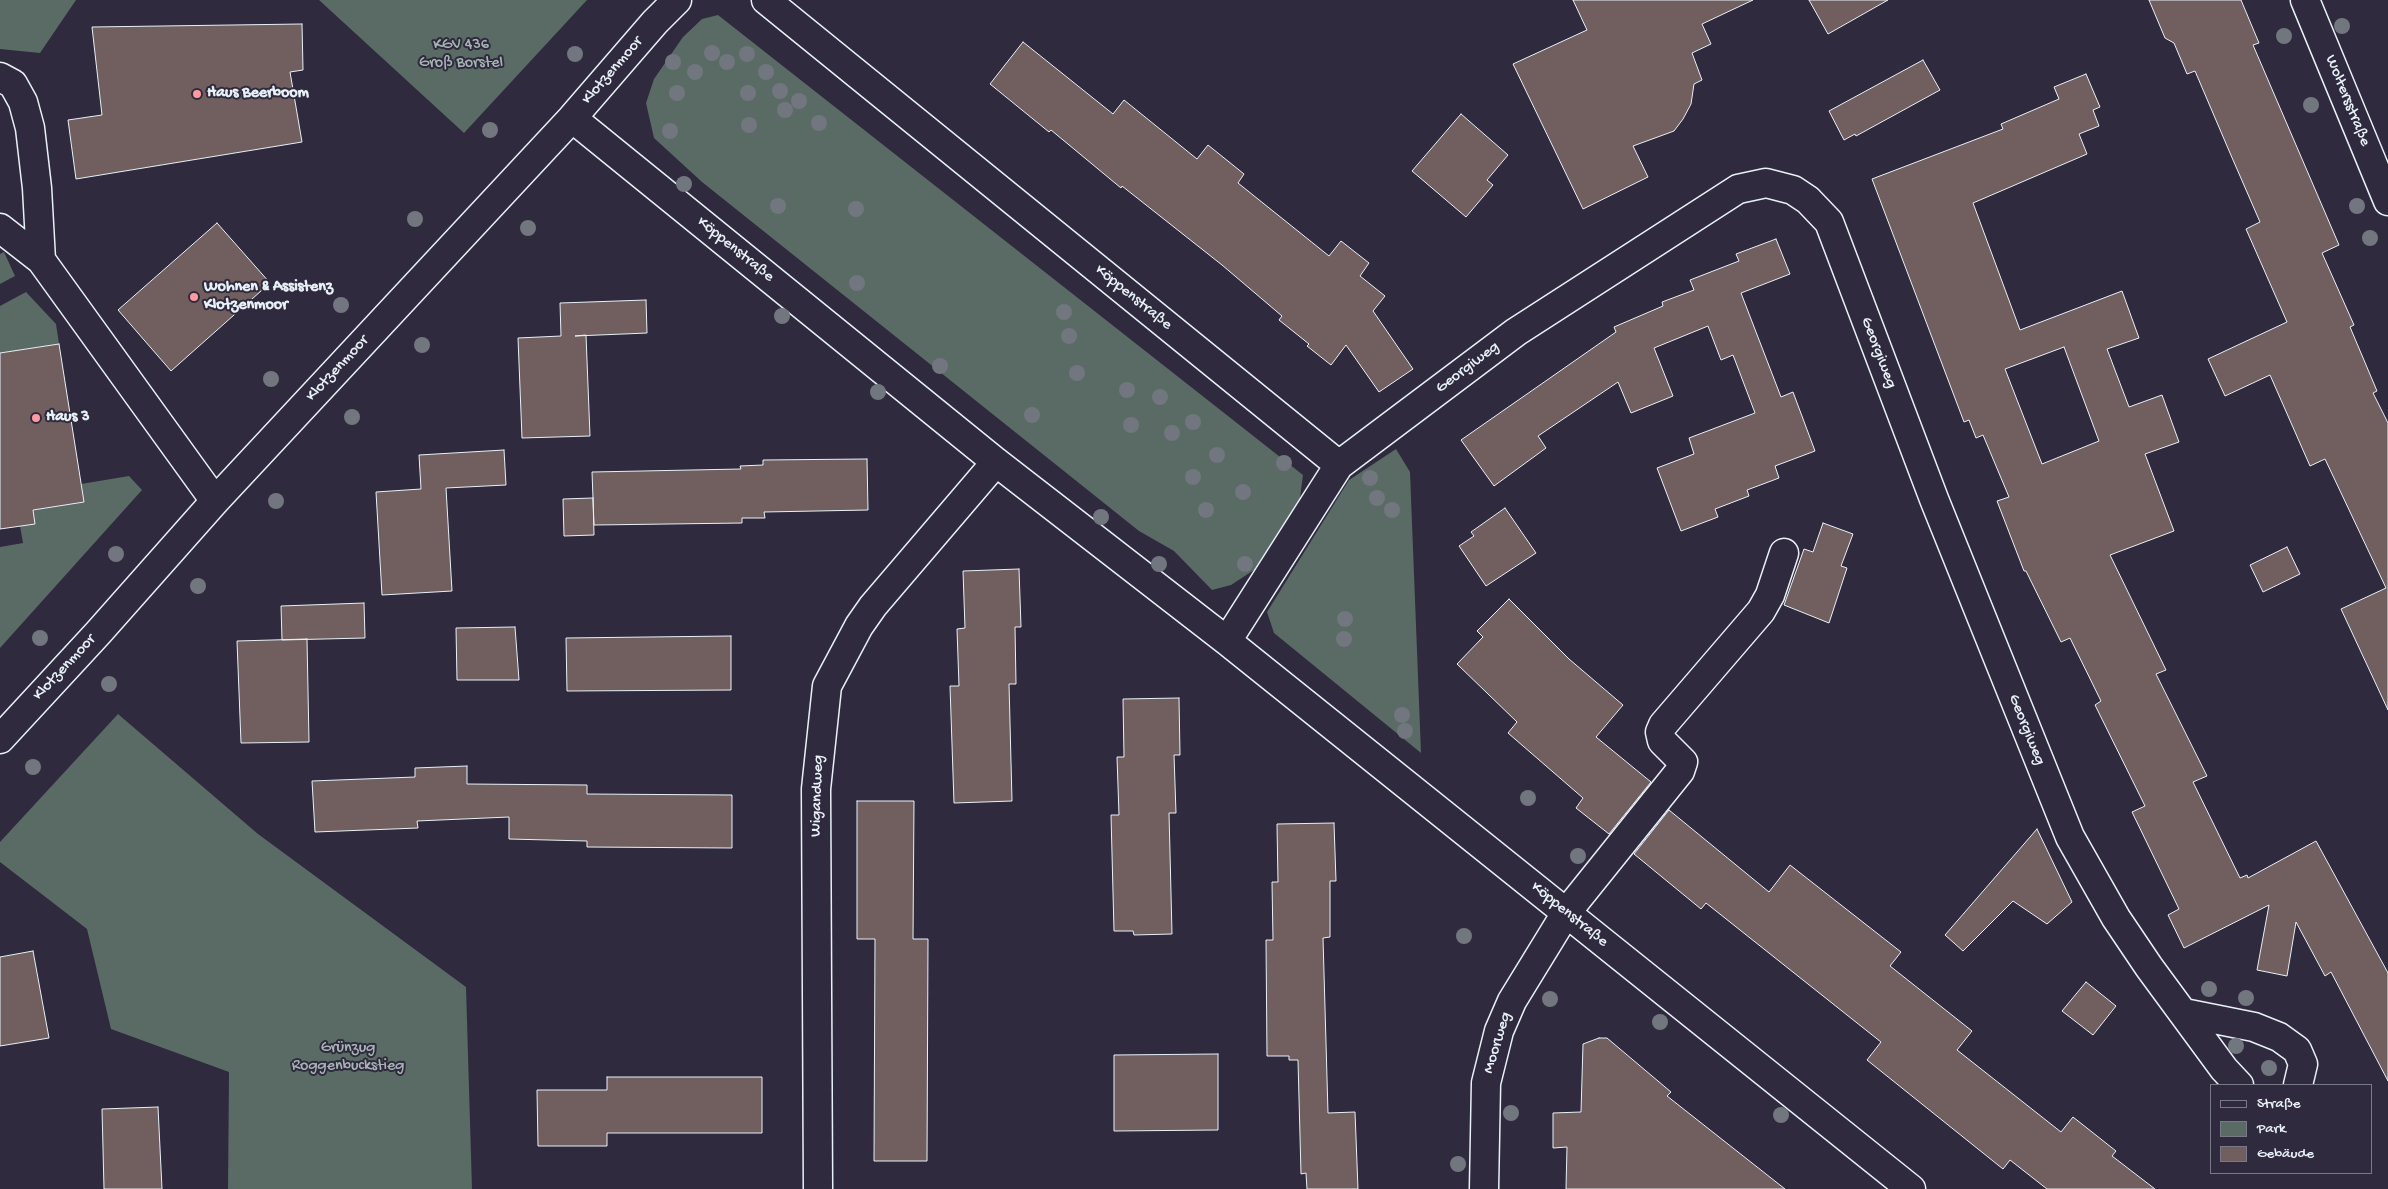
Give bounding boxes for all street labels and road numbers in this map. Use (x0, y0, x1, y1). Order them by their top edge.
street label: Klotzenmoor (578, 33, 648, 109)
street label: Woltersstraße (2320, 53, 2374, 149)
street label: Köppenstraße (693, 213, 777, 287)
street label: Köppenstraße (1091, 261, 1175, 335)
street label: Georgiweg (1856, 315, 1900, 391)
street label: Klotzenmoor (302, 332, 374, 406)
street label: Georgiweg (1432, 338, 1504, 398)
street label: Klotzenmoor (29, 631, 101, 705)
street label: Georgiweg (2003, 692, 2049, 768)
street label: Wigandweg (807, 755, 829, 837)
street label: Köppenstraße (1527, 878, 1611, 952)
street label: Moorweg (1480, 1010, 1516, 1076)

